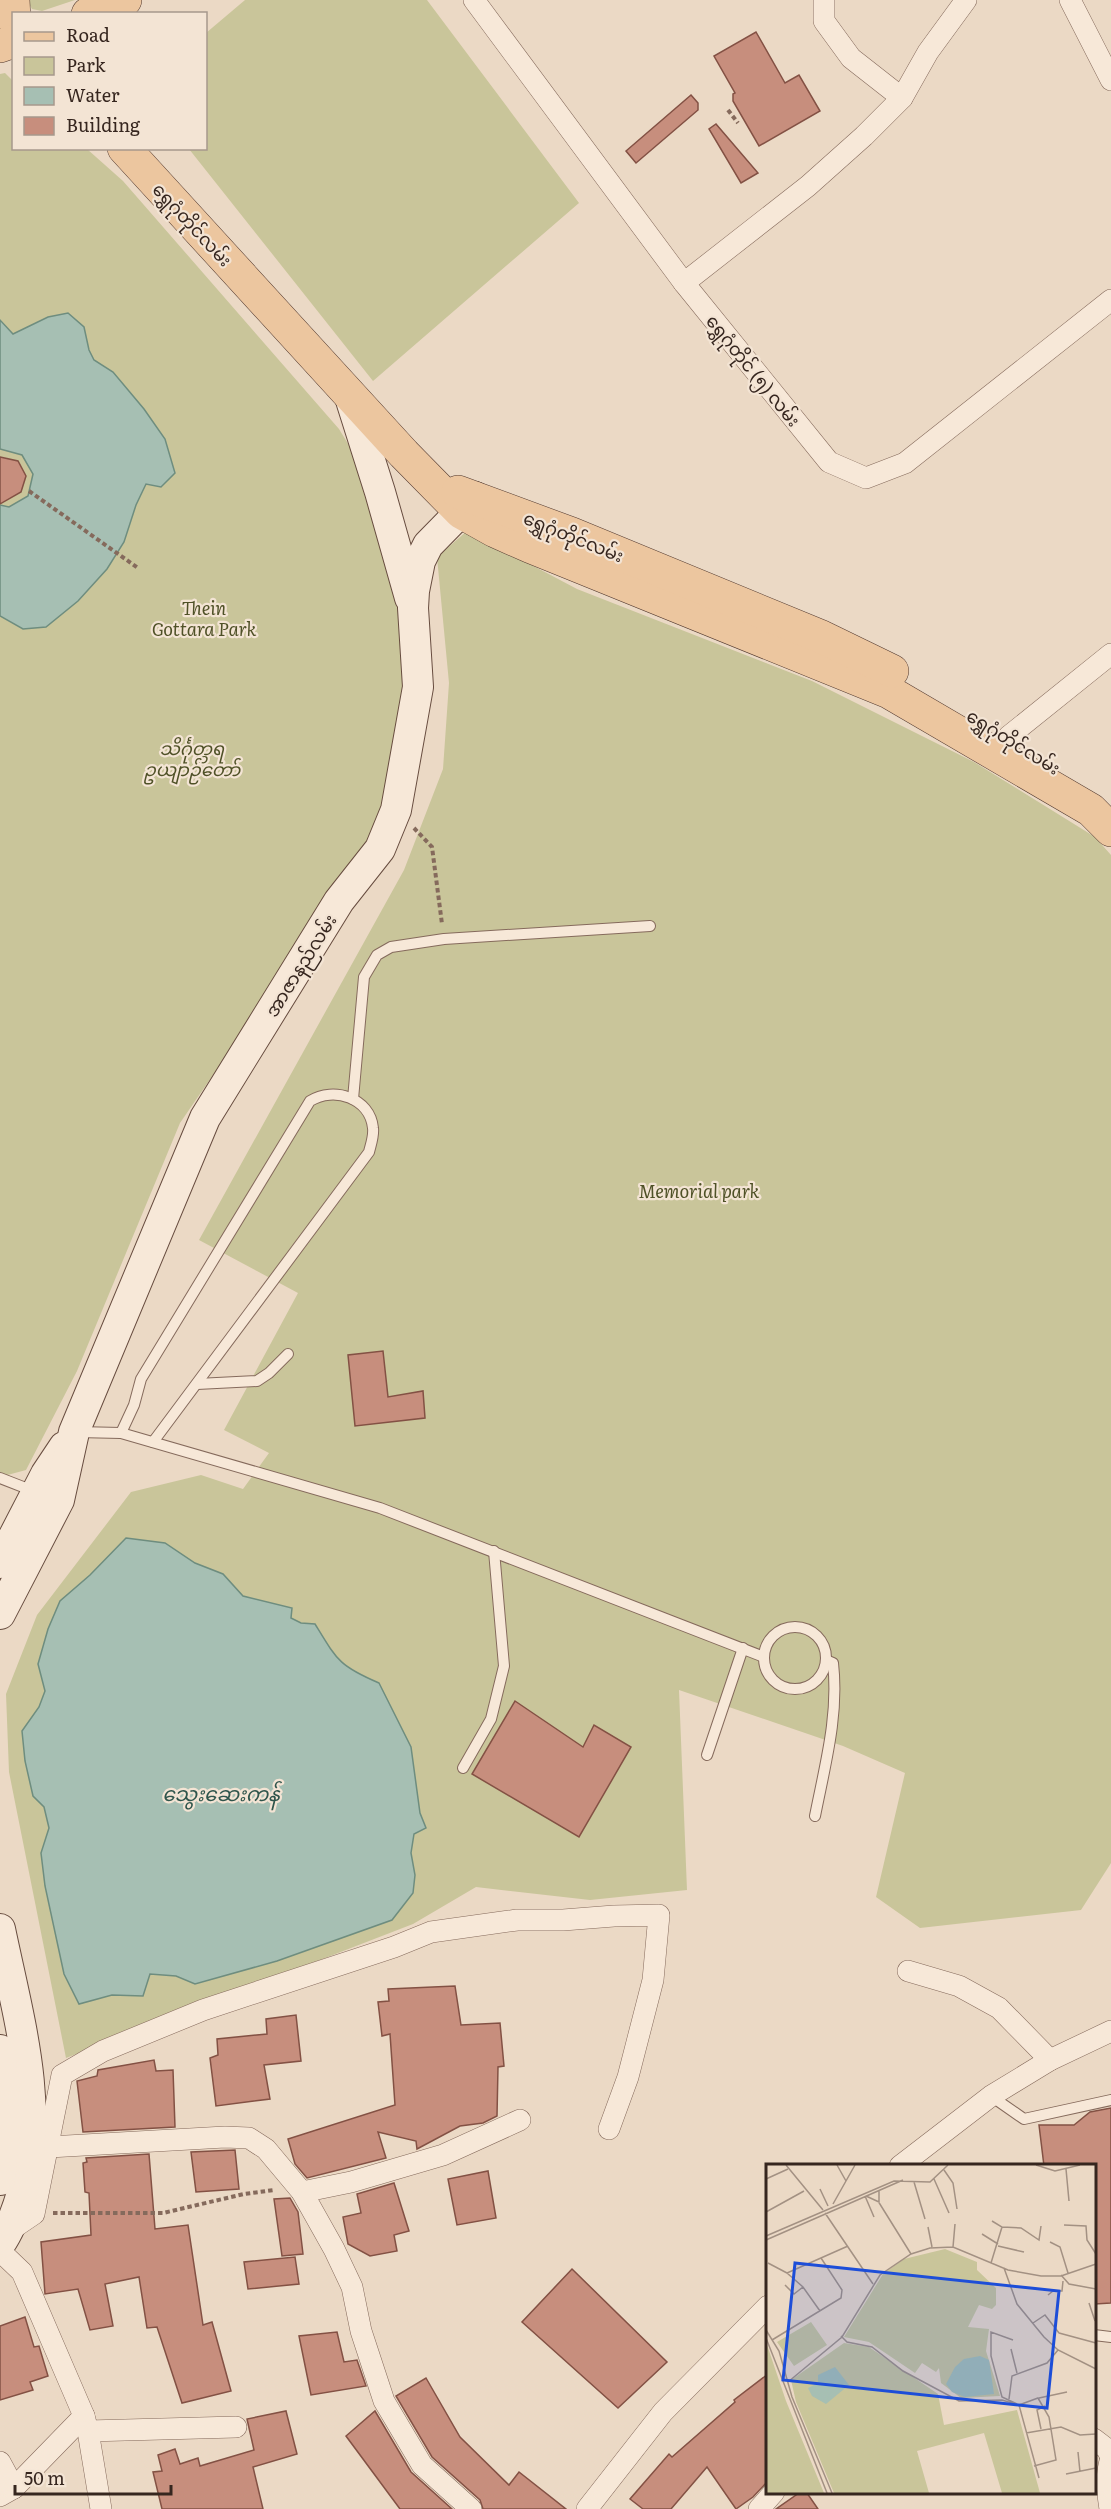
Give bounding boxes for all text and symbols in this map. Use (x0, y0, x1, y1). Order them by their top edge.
legend (12, 12, 207, 150)
text: Road (66, 21, 110, 48)
text: Park (66, 51, 107, 78)
text: Water (66, 81, 120, 108)
text: Building (66, 111, 141, 138)
street label: ရွှေဂုံတိုင်လမ်း (145, 176, 239, 274)
street label: ရွှေဂုံတိုင် (၅) လမ်း (698, 308, 808, 434)
street label: ရွှေဂုံတိုင်လမ်း (519, 504, 628, 571)
park label: Thein Gottara Park (152, 594, 256, 642)
street label: ရွှေဂုံတိုင်လမ်း (960, 701, 1066, 783)
park label: သိင်္ဂုတ္တရ ဥယျာဉ်တော် (144, 734, 242, 785)
street label: အာဇာနည်လမ်း (258, 908, 345, 1023)
park label: Memorial park (639, 1177, 760, 1204)
water label: သွေးဆေးကန် (162, 1777, 283, 1811)
inset map (766, 2164, 1096, 2494)
scale bar (15, 2458, 171, 2496)
text: 50 m (24, 2464, 65, 2491)

